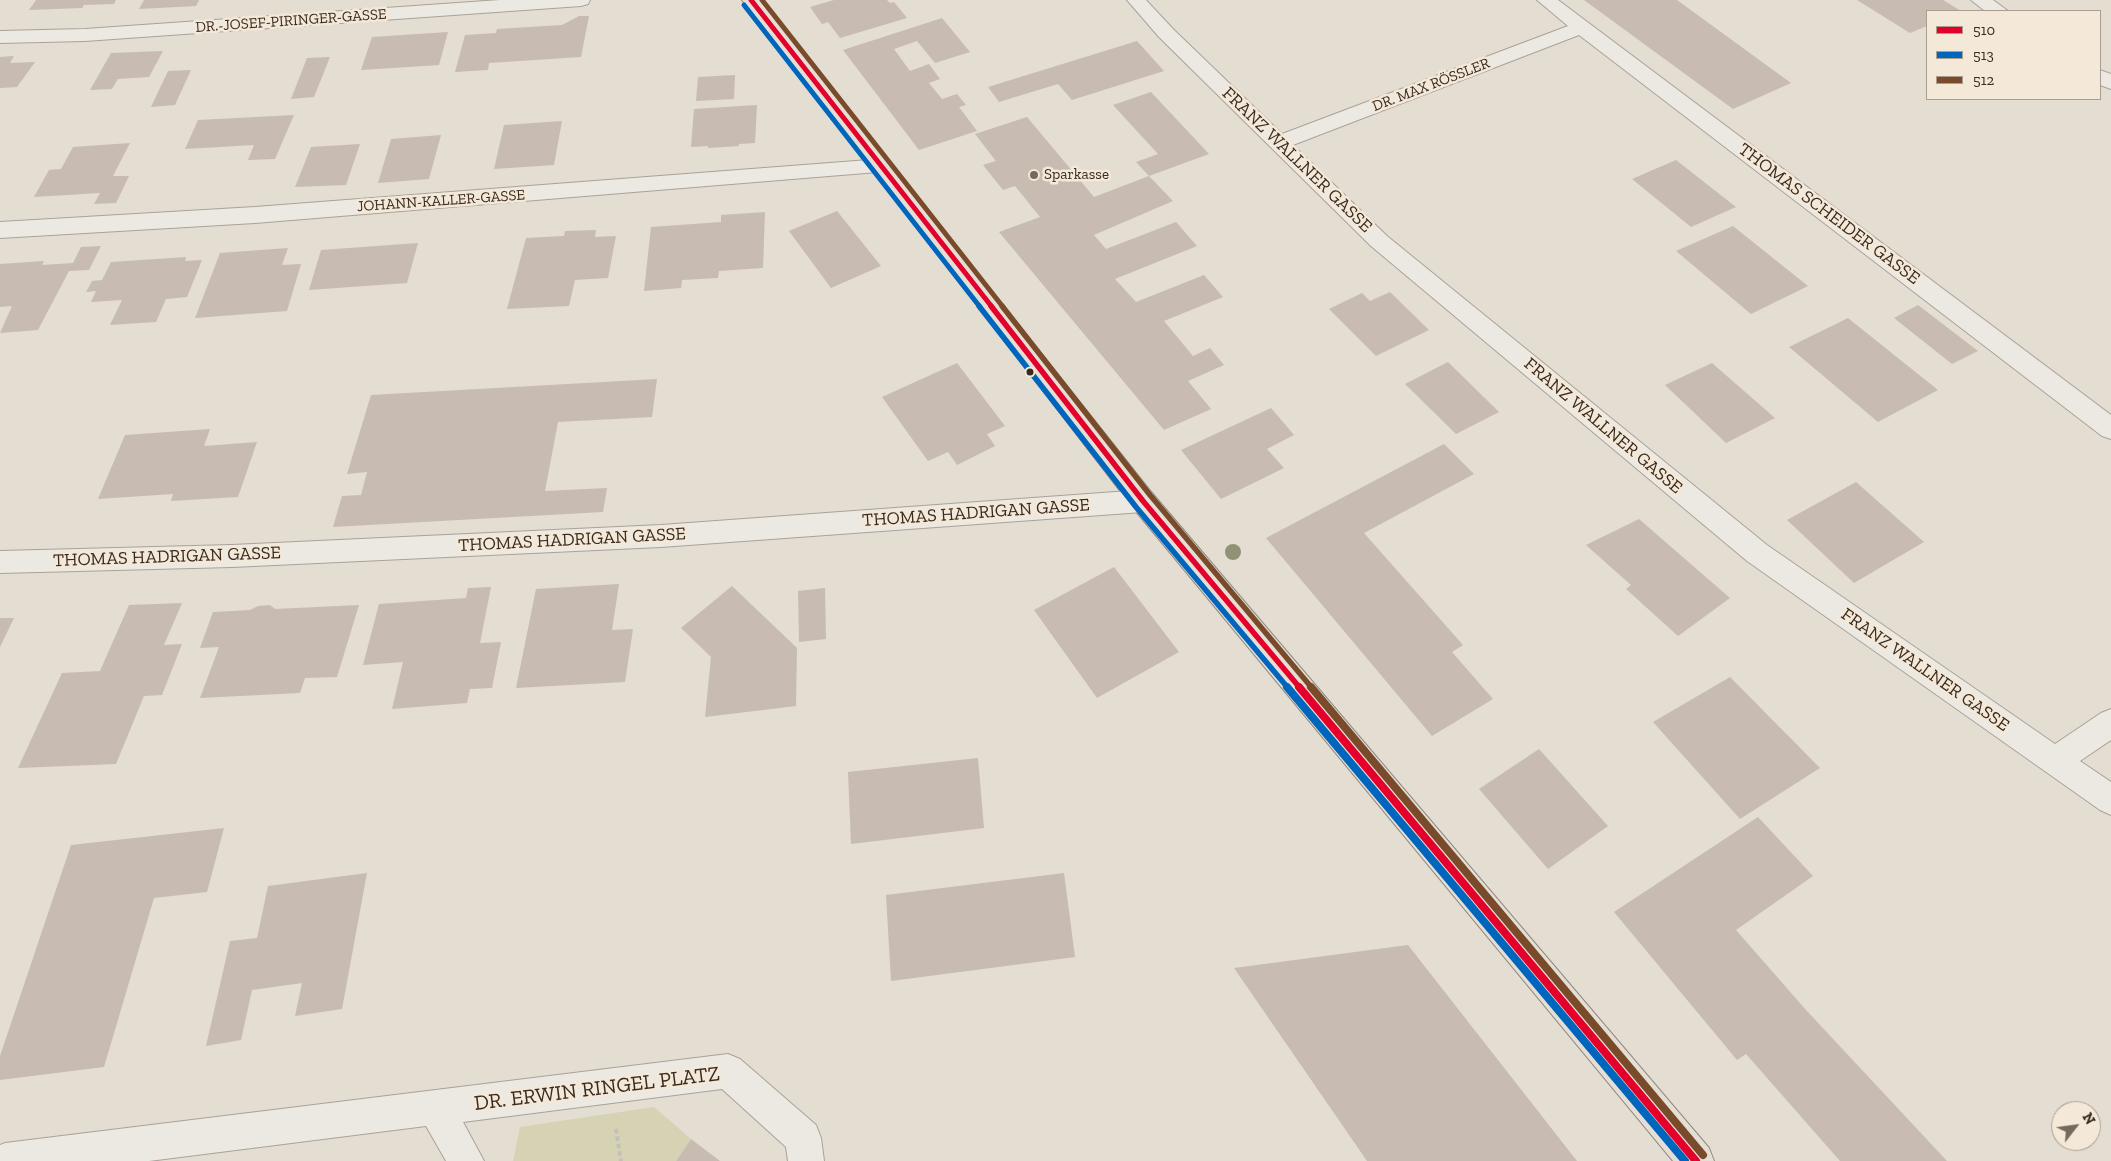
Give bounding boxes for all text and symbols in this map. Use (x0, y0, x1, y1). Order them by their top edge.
street label: DR.-JOSEF-PIRINGER-GASSE (195, 5, 387, 37)
legend (1926, 10, 2101, 100)
text: 510 (1973, 21, 1995, 39)
text: 513 (1973, 46, 1994, 64)
street label: DR. MAX RÖSSLER (1370, 54, 1492, 116)
text: 512 (1973, 71, 1994, 89)
street label: FRANZ WALLNER GASSE (1217, 83, 1377, 237)
street label: THOMAS SCHEIDER GASSE (1734, 139, 1924, 289)
place label: Sparkasse (1044, 166, 1109, 184)
marker: Sparkasse (1028, 169, 1040, 181)
street label: JOHANN-KALLER-GASSE (356, 186, 526, 216)
street label: FRANZ WALLNER GASSE (1519, 353, 1687, 499)
unlabelled marker (1025, 367, 1035, 377)
street label: THOMAS HADRIGAN GASSE (861, 494, 1091, 532)
street label: THOMAS HADRIGAN GASSE (458, 523, 686, 557)
street label: THOMAS HADRIGAN GASSE (53, 542, 281, 572)
street label: FRANZ WALLNER GASSE (1837, 604, 2013, 736)
street label: DR. ERWIN RINGEL PLATZ (473, 1061, 721, 1117)
north arrow (2051, 1101, 2101, 1151)
text: N (2079, 1110, 2099, 1128)

